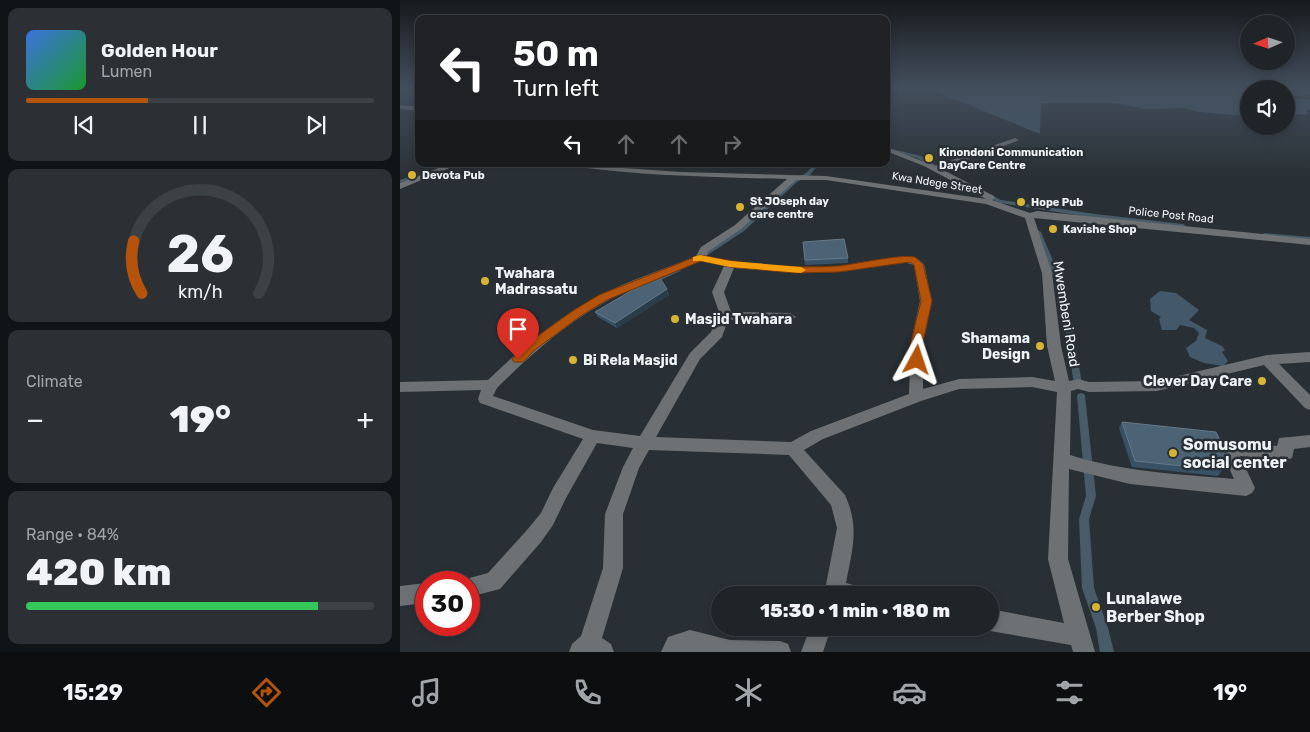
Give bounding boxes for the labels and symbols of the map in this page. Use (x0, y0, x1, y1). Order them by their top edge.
north arrow (1240, 15, 1295, 70)
place label: Kinondoni Communication DayCare Centre (939, 146, 1083, 172)
marker: Kinondoni Communication DayCare Centre (923, 152, 935, 164)
marker: Devota Pub (406, 169, 418, 181)
place label: Devota Pub (422, 169, 485, 182)
street label: Kwa Ndege Street (891, 169, 984, 197)
place label: St JOseph day care centre (750, 195, 829, 221)
marker: Hope Pub (1015, 196, 1027, 208)
place label: Hope Pub (1031, 196, 1083, 209)
marker: St JOseph day care centre (734, 201, 746, 213)
street label: Police Post Road (1128, 204, 1214, 226)
marker: Kavishe Shop (1047, 223, 1059, 235)
place label: Kavishe Shop (1063, 223, 1137, 236)
street label: Mwembeni Road (1049, 260, 1083, 368)
place label: Twahara Madrassatu (495, 265, 577, 298)
marker: Twahara Madrassatu (479, 275, 491, 287)
pin (497, 308, 539, 359)
place label: Masjid Twahara (685, 311, 792, 328)
marker: Masjid Twahara (669, 313, 681, 325)
place label: Shamama Design (961, 330, 1030, 363)
position arrow (890, 333, 942, 385)
marker: Shamama Design (1034, 340, 1046, 352)
place label: Bi Rela Masjid (583, 352, 678, 369)
marker: Bi Rela Masjid (567, 354, 579, 366)
place label: Clever Day Care (1143, 373, 1252, 390)
marker: Clever Day Care (1256, 375, 1268, 387)
place label: Somusomu social center (1183, 435, 1287, 472)
marker: Somusomu social center (1167, 447, 1179, 459)
speed limit sign: 30 (415, 571, 480, 636)
place label: Lunalawe Berber Shop (1106, 589, 1205, 626)
marker: Lunalawe Berber Shop (1090, 601, 1102, 613)

